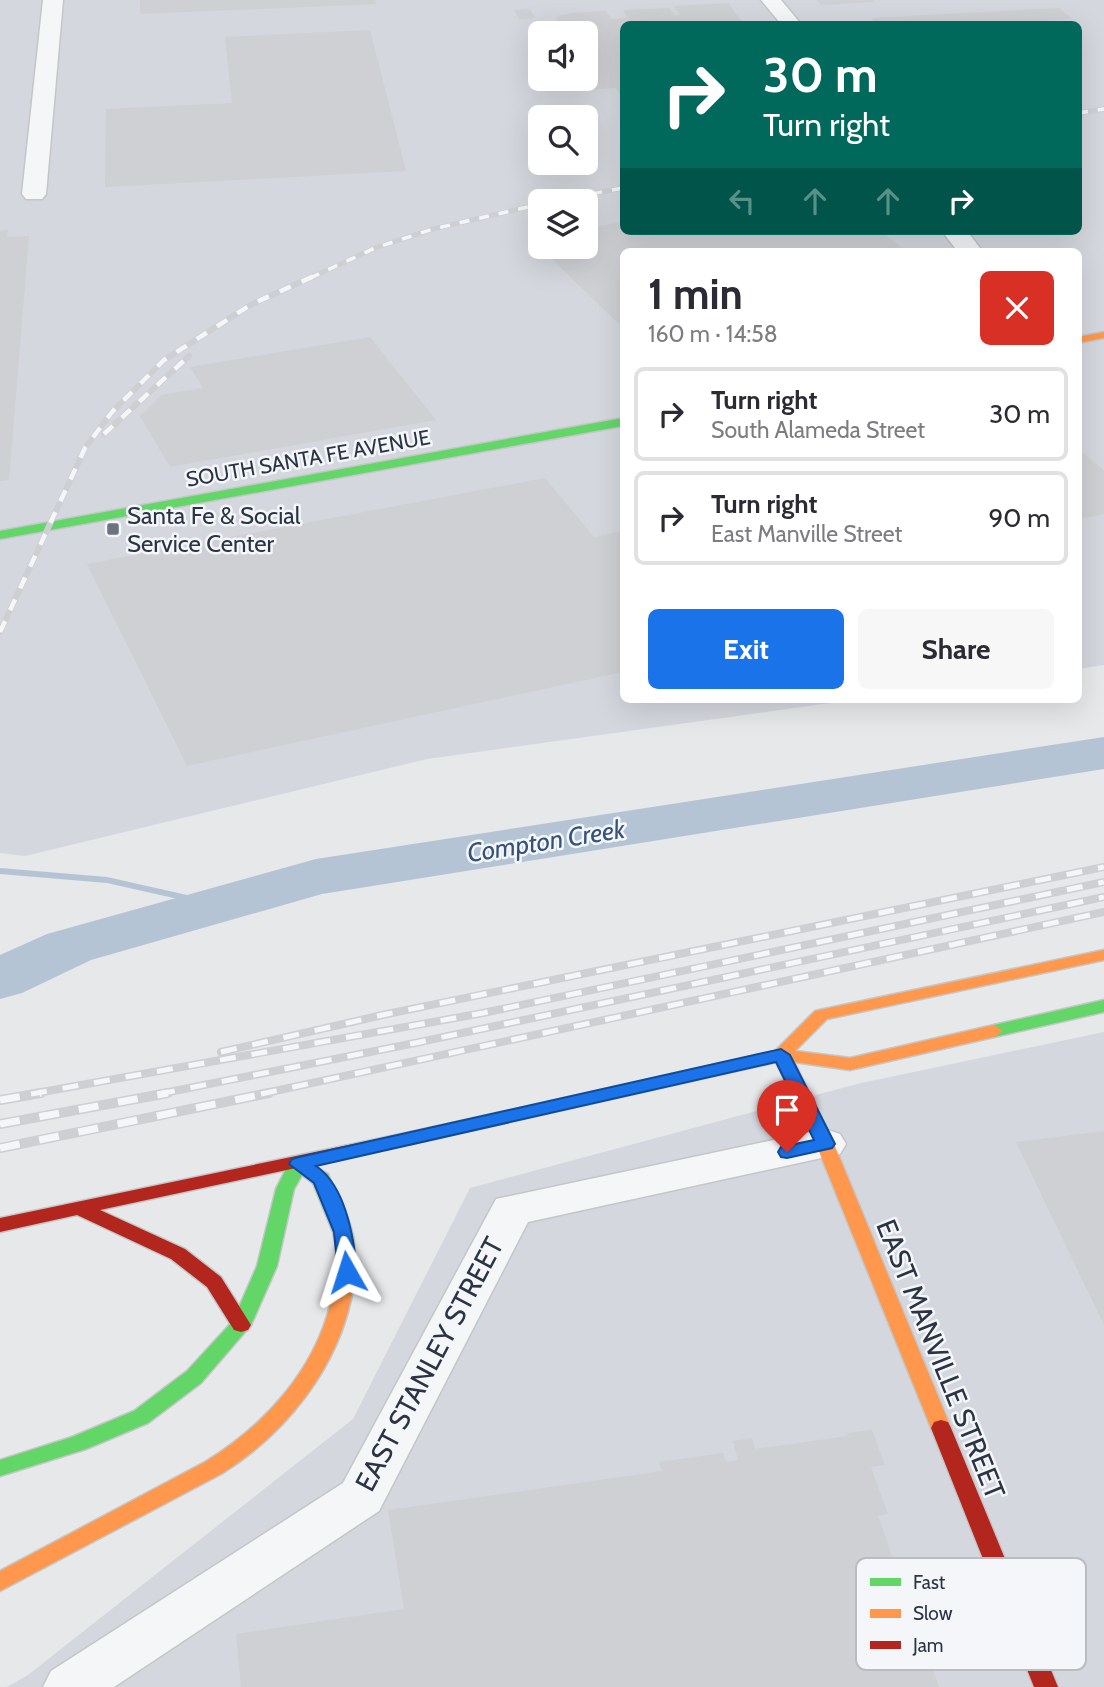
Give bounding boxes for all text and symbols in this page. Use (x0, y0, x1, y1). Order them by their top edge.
map controls (528, 21, 598, 259)
button: sound (528, 21, 598, 91)
text: 30 m (763, 45, 878, 104)
icon: right (648, 49, 739, 140)
button: search (528, 105, 598, 175)
text: Turn right (763, 105, 890, 144)
icon: left (723, 182, 761, 220)
icon: ahead (796, 182, 834, 220)
icon: ahead (869, 182, 907, 220)
icon: right (942, 182, 980, 220)
button: layers (528, 189, 598, 259)
text: 1 min (648, 268, 743, 320)
button: close (980, 271, 1054, 345)
text: 160 m · 14:58 (648, 320, 778, 348)
text: Turn right (711, 384, 817, 416)
icon: right (652, 395, 690, 433)
text: 30 m (989, 398, 1050, 430)
text: South Alameda Street (711, 416, 925, 444)
street label: SOUTH SANTA FE AVENUE (184, 424, 432, 492)
text: Turn right (711, 488, 817, 520)
icon: right (652, 499, 690, 537)
place label: Santa Fe & Social Service Center (127, 501, 301, 558)
text: 90 m (988, 502, 1050, 534)
text: East Manville Street (711, 520, 902, 548)
marker: Santa Fe & Social Service Center (105, 521, 121, 537)
button: Exit (648, 609, 844, 689)
button: Share (858, 609, 1054, 689)
water label: Compton Creek (465, 813, 628, 869)
pin (757, 1080, 817, 1152)
icon: arrive (768, 1091, 806, 1129)
street label: EAST MANVILLE STREET (869, 1214, 1013, 1504)
street label: EAST STANLEY STREET (348, 1231, 510, 1497)
position arrow (310, 1235, 384, 1309)
legend (856, 1558, 1086, 1670)
text: Fast (913, 1571, 946, 1594)
text: Slow (913, 1602, 953, 1625)
text: Jam (912, 1634, 943, 1657)

